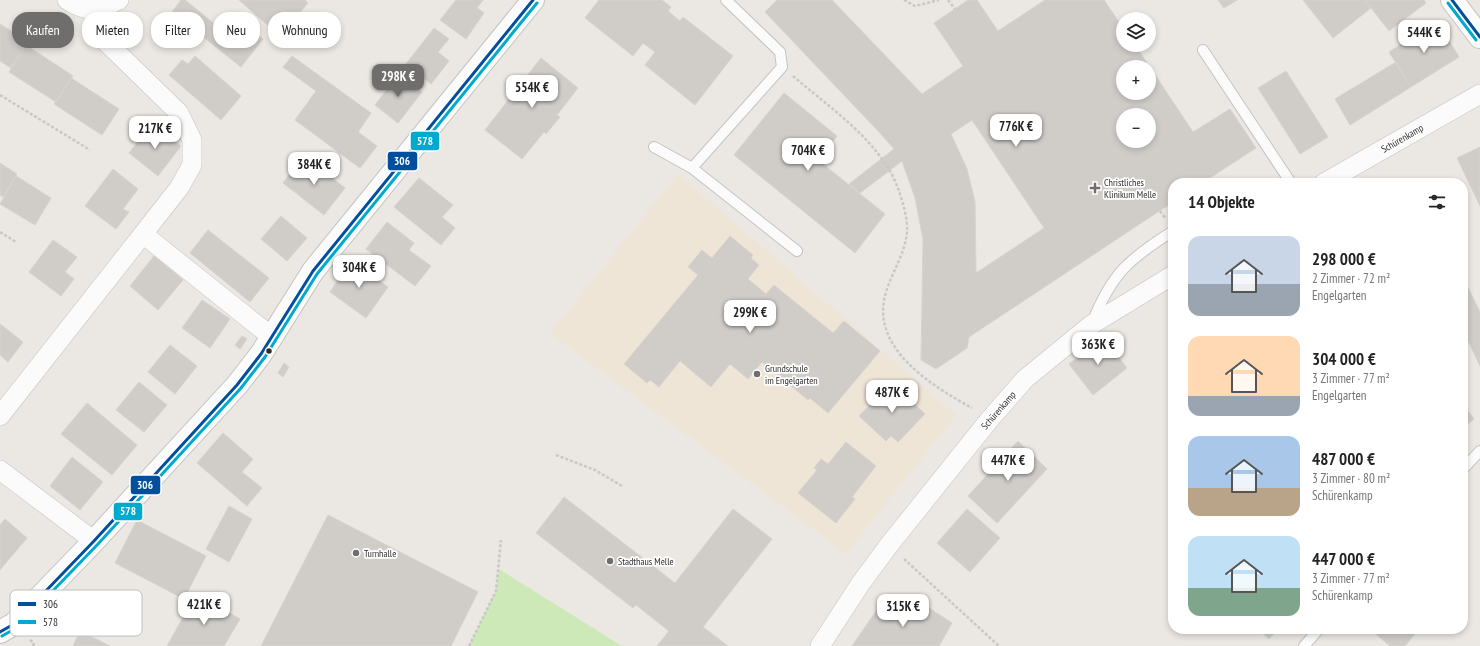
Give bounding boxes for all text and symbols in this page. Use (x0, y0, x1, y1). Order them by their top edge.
chip: Kaufen (12, 12, 74, 48)
chip: Mieten (82, 12, 143, 48)
chip: Filter (151, 12, 205, 48)
chip: Neu (213, 12, 260, 48)
chip: Wohnung (268, 12, 341, 48)
map controls (1116, 12, 1156, 148)
button: layers (1116, 12, 1156, 52)
pin: 544K € (1391, 20, 1457, 54)
text: 544K € (1407, 24, 1441, 41)
button: + (1116, 60, 1156, 100)
pin: 298K € (365, 64, 431, 98)
text: 298K € (381, 68, 415, 85)
pin: 554K € (499, 75, 565, 109)
text: 554K € (515, 79, 549, 96)
button: − (1116, 108, 1156, 148)
pin: 776K € (983, 114, 1049, 148)
pin: 217K € (122, 116, 188, 150)
text: 776K € (999, 118, 1033, 135)
text: 217K € (138, 120, 172, 137)
street label: Schürenkamp (1379, 121, 1426, 156)
line badge: 578 (410, 131, 440, 151)
text: 578 (417, 134, 433, 148)
pin: 704K € (775, 138, 841, 172)
text: 704K € (791, 142, 825, 159)
line badge: 306 (387, 151, 418, 171)
pin: 384K € (281, 152, 347, 186)
text: 306 (394, 154, 410, 168)
text: 384K € (297, 156, 331, 173)
place label: Christliches Klinikum Melle (1104, 176, 1156, 201)
marker: Christliches Klinikum Melle (1089, 182, 1101, 194)
text: 14 Objekte (1188, 191, 1255, 213)
icon: filters (1426, 191, 1448, 213)
text: 298 000 € (1312, 248, 1376, 270)
icon: home (1220, 252, 1268, 300)
pin: 304K € (326, 255, 392, 289)
text: 304K € (342, 259, 376, 276)
text: 2 Zimmer · 72 m² (1312, 270, 1390, 287)
text: Engelgarten (1312, 287, 1367, 304)
pin: 299K € (717, 300, 783, 334)
text: 299K € (733, 304, 767, 321)
pin: 363K € (1065, 332, 1131, 366)
text: 363K € (1081, 336, 1115, 353)
unlabelled marker (264, 346, 274, 356)
text: 304 000 € (1312, 348, 1376, 370)
icon: home (1220, 352, 1268, 400)
place label: Grundschule im Engelgarten (765, 362, 818, 387)
marker: Grundschule im Engelgarten (752, 369, 762, 379)
text: 3 Zimmer · 77 m² (1312, 370, 1390, 387)
pin: 487K € (859, 380, 925, 414)
text: 487K € (875, 384, 909, 401)
text: Engelgarten (1312, 387, 1367, 404)
street label: Schürenkamp (978, 388, 1019, 432)
pin: 447K € (975, 448, 1041, 482)
text: 487 000 € (1312, 448, 1375, 470)
text: 447K € (991, 452, 1025, 469)
icon: home (1220, 452, 1268, 500)
text: 3 Zimmer · 80 m² (1312, 470, 1390, 487)
line badge: 306 (130, 475, 161, 495)
text: 306 (137, 478, 153, 492)
text: Schürenkamp (1312, 487, 1373, 504)
line badge: 578 (113, 502, 143, 521)
text: 578 (120, 504, 136, 518)
place label: Turnhalle (364, 547, 396, 560)
marker: Turnhalle (351, 548, 361, 558)
text: 447 000 € (1312, 548, 1375, 570)
icon: home (1220, 552, 1268, 600)
place label: Stadthaus Melle (618, 555, 674, 568)
marker: Stadthaus Melle (605, 556, 615, 566)
text: 3 Zimmer · 77 m² (1312, 570, 1390, 587)
text: Schürenkamp (1312, 587, 1373, 604)
legend (10, 590, 142, 636)
pin: 421K € (171, 592, 237, 626)
pin: 315K € (870, 594, 936, 628)
text: 421K € (187, 596, 221, 613)
text: 306 (43, 597, 58, 611)
text: 315K € (886, 598, 920, 615)
text: 578 (43, 615, 58, 629)

